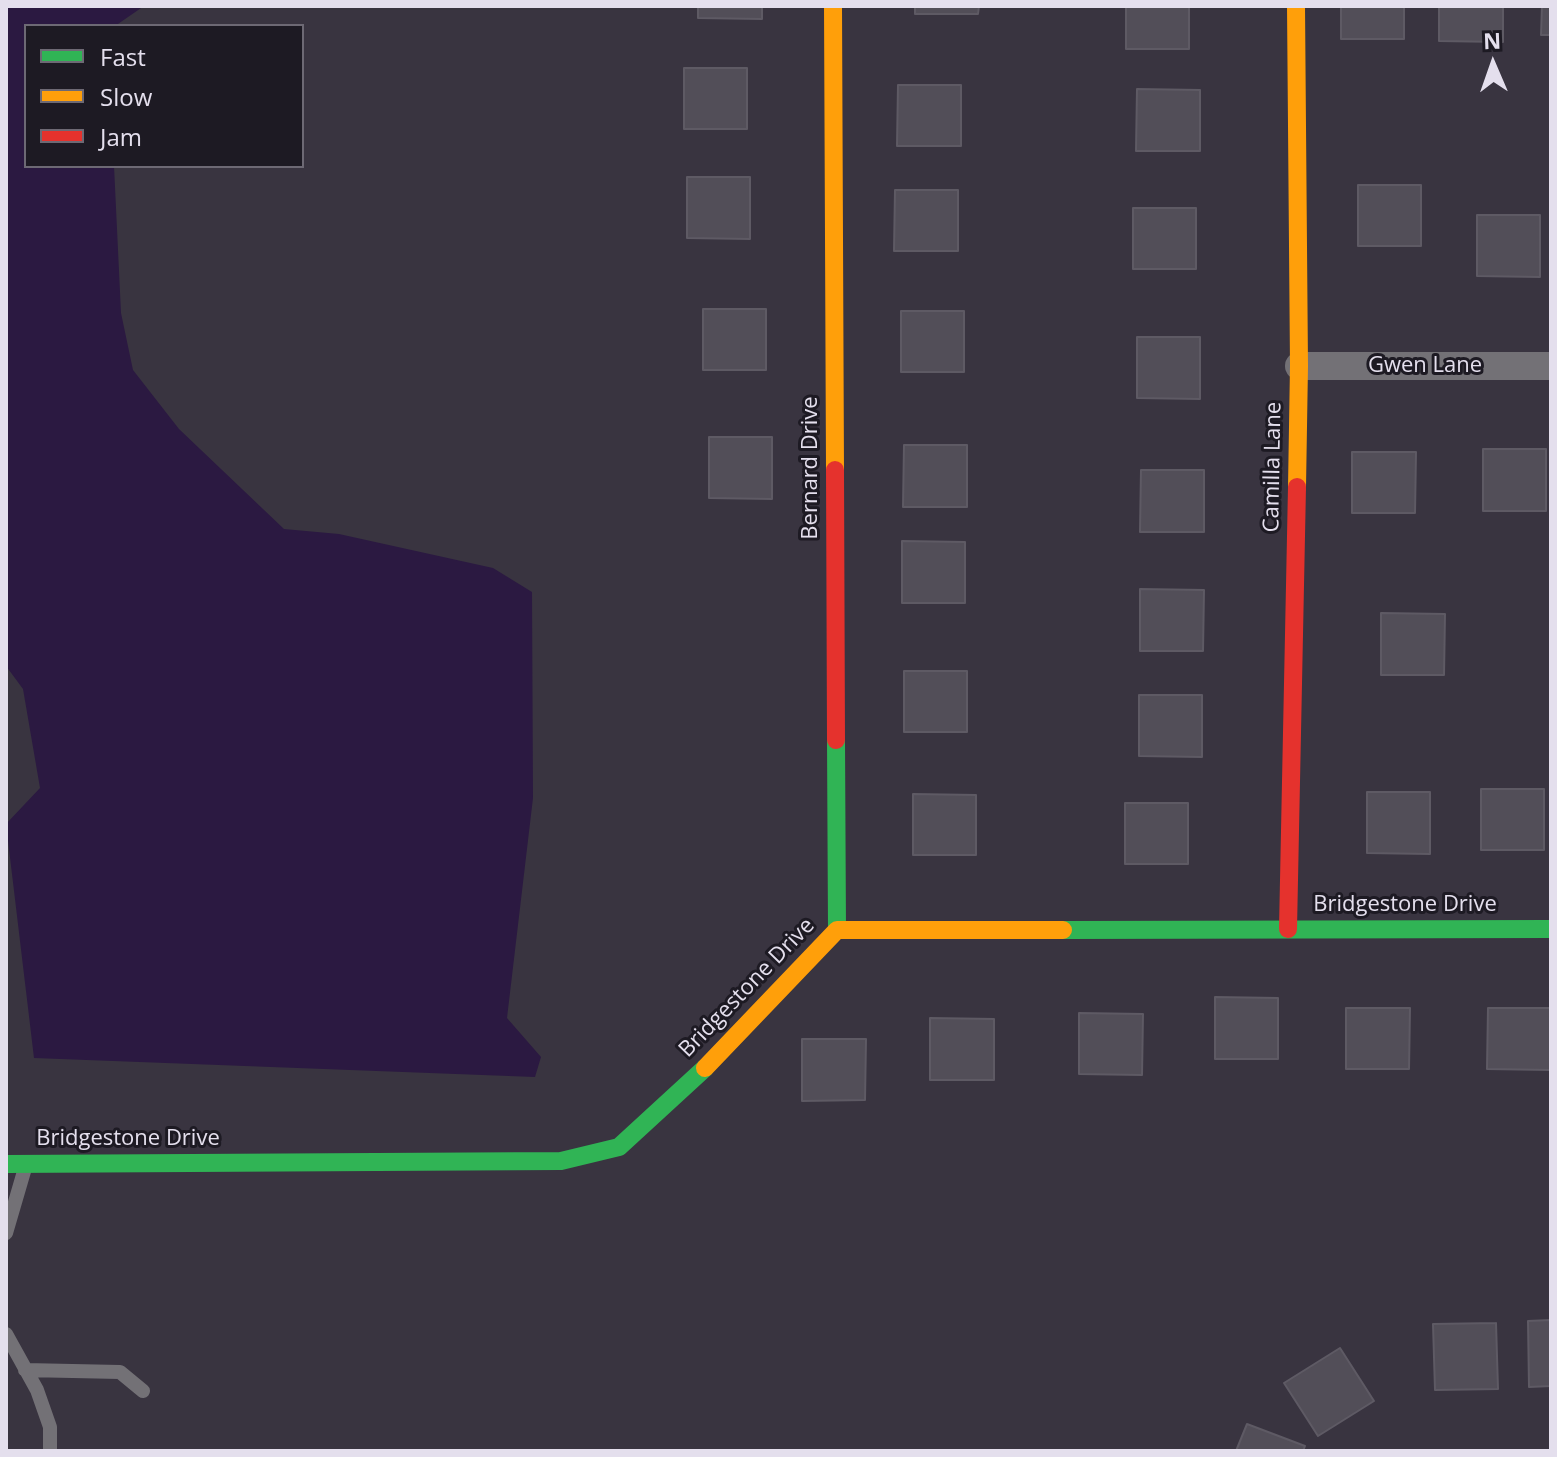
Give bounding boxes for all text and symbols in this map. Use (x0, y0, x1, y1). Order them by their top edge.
legend (24, 24, 304, 168)
north arrow (1453, 24, 1533, 104)
text: N (1483, 25, 1502, 55)
text: Fast (100, 40, 146, 73)
text: Slow (100, 80, 152, 113)
text: Jam (100, 120, 142, 153)
street label: Gwen Lane (1368, 353, 1482, 379)
street label: Bernard Drive (798, 396, 824, 540)
street label: Camilla Lane (1259, 401, 1287, 533)
street label: Bridgestone Drive (1313, 892, 1497, 918)
street label: Bridgestone Drive (674, 913, 820, 1063)
street label: Bridgestone Drive (36, 1126, 220, 1152)

